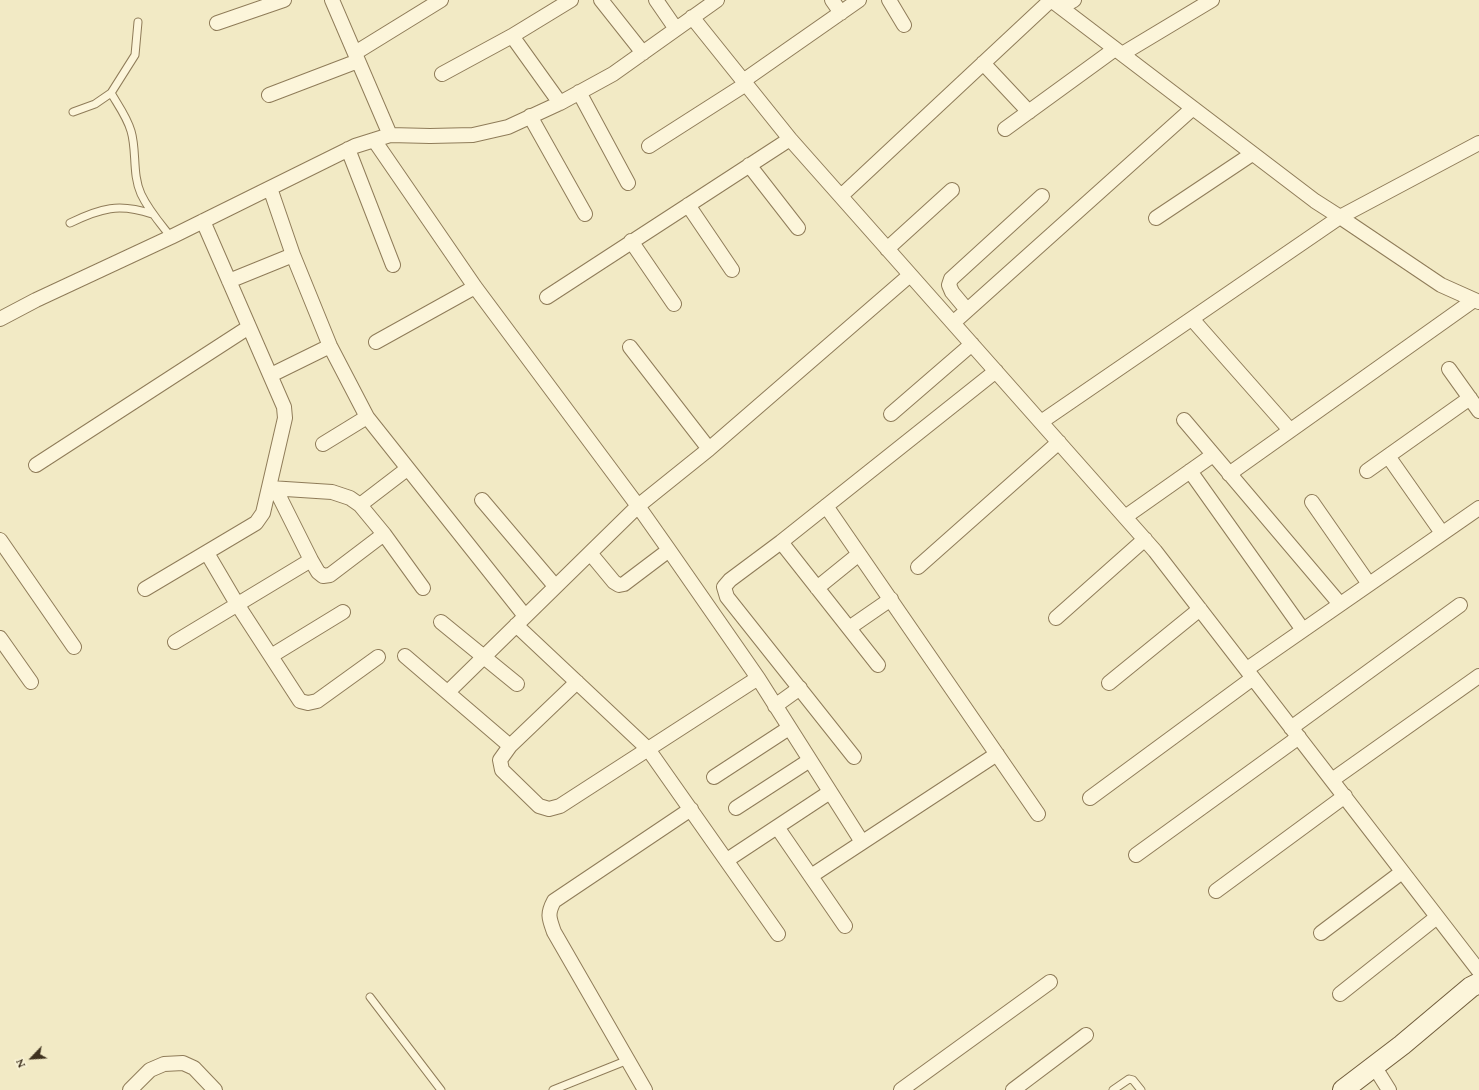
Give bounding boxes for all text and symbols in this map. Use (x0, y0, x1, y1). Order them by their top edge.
north arrow (12, 1038, 52, 1078)
text: N (11, 1056, 30, 1071)

